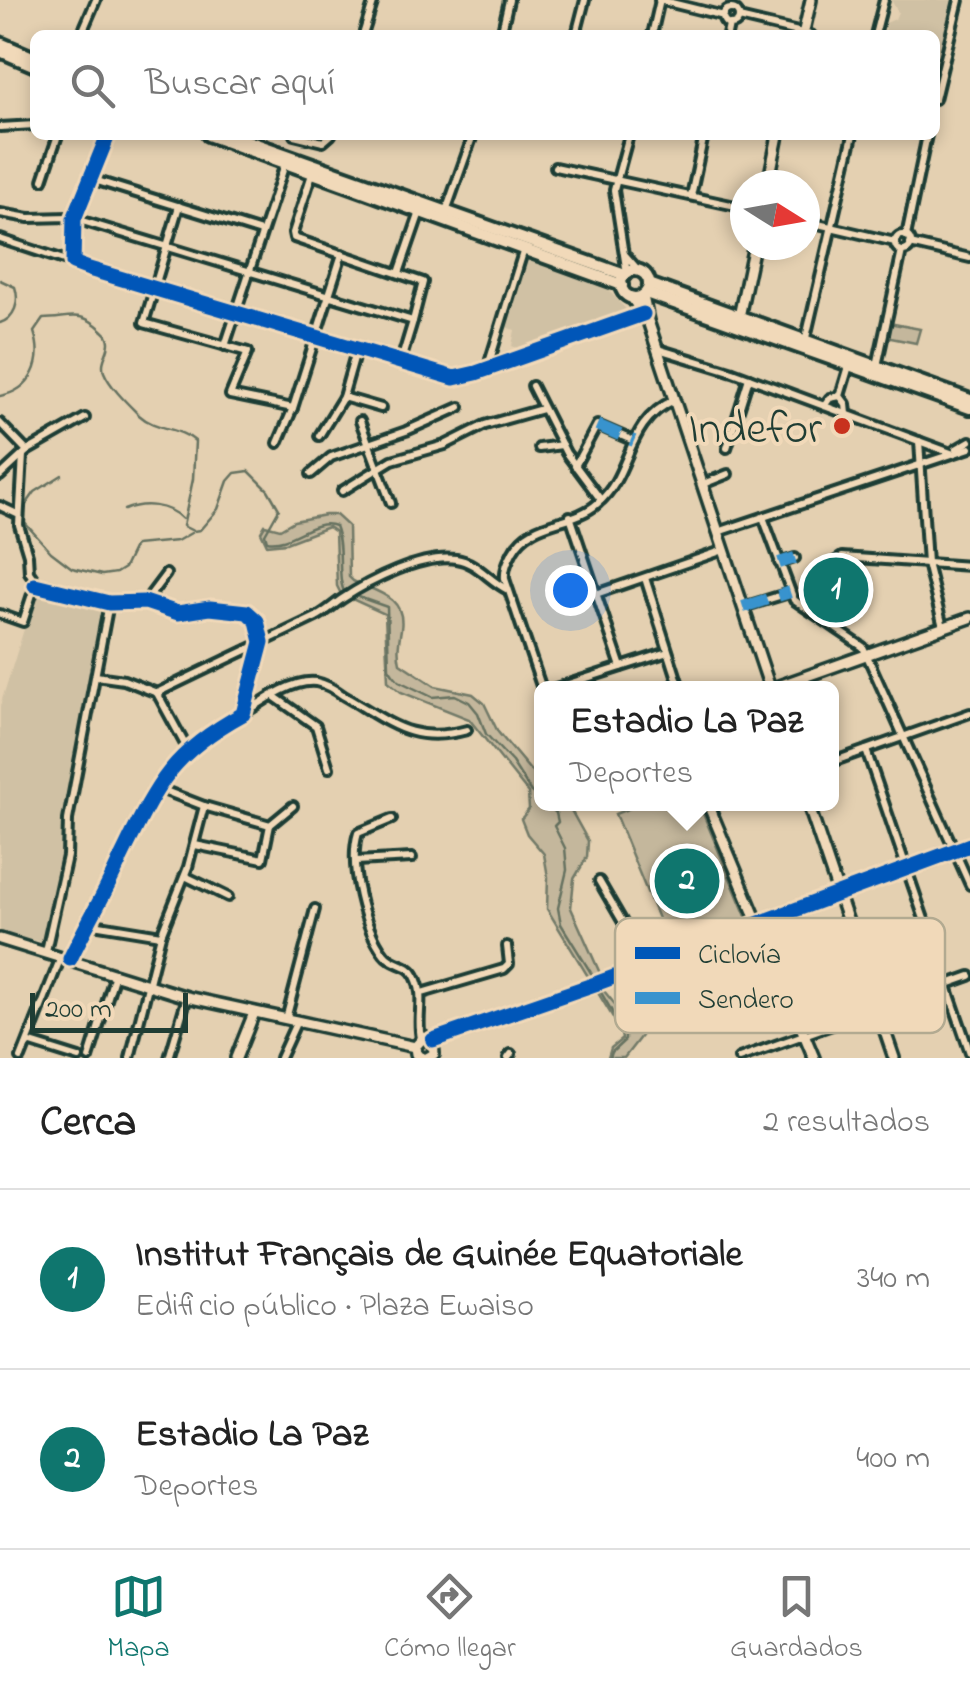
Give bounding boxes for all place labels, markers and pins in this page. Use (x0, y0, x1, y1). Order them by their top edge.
place label: Indefor (688, 398, 822, 464)
marker: Indefor (831, 415, 853, 437)
pin: 1 (804, 552, 868, 628)
pin: 2 (654, 844, 720, 918)

